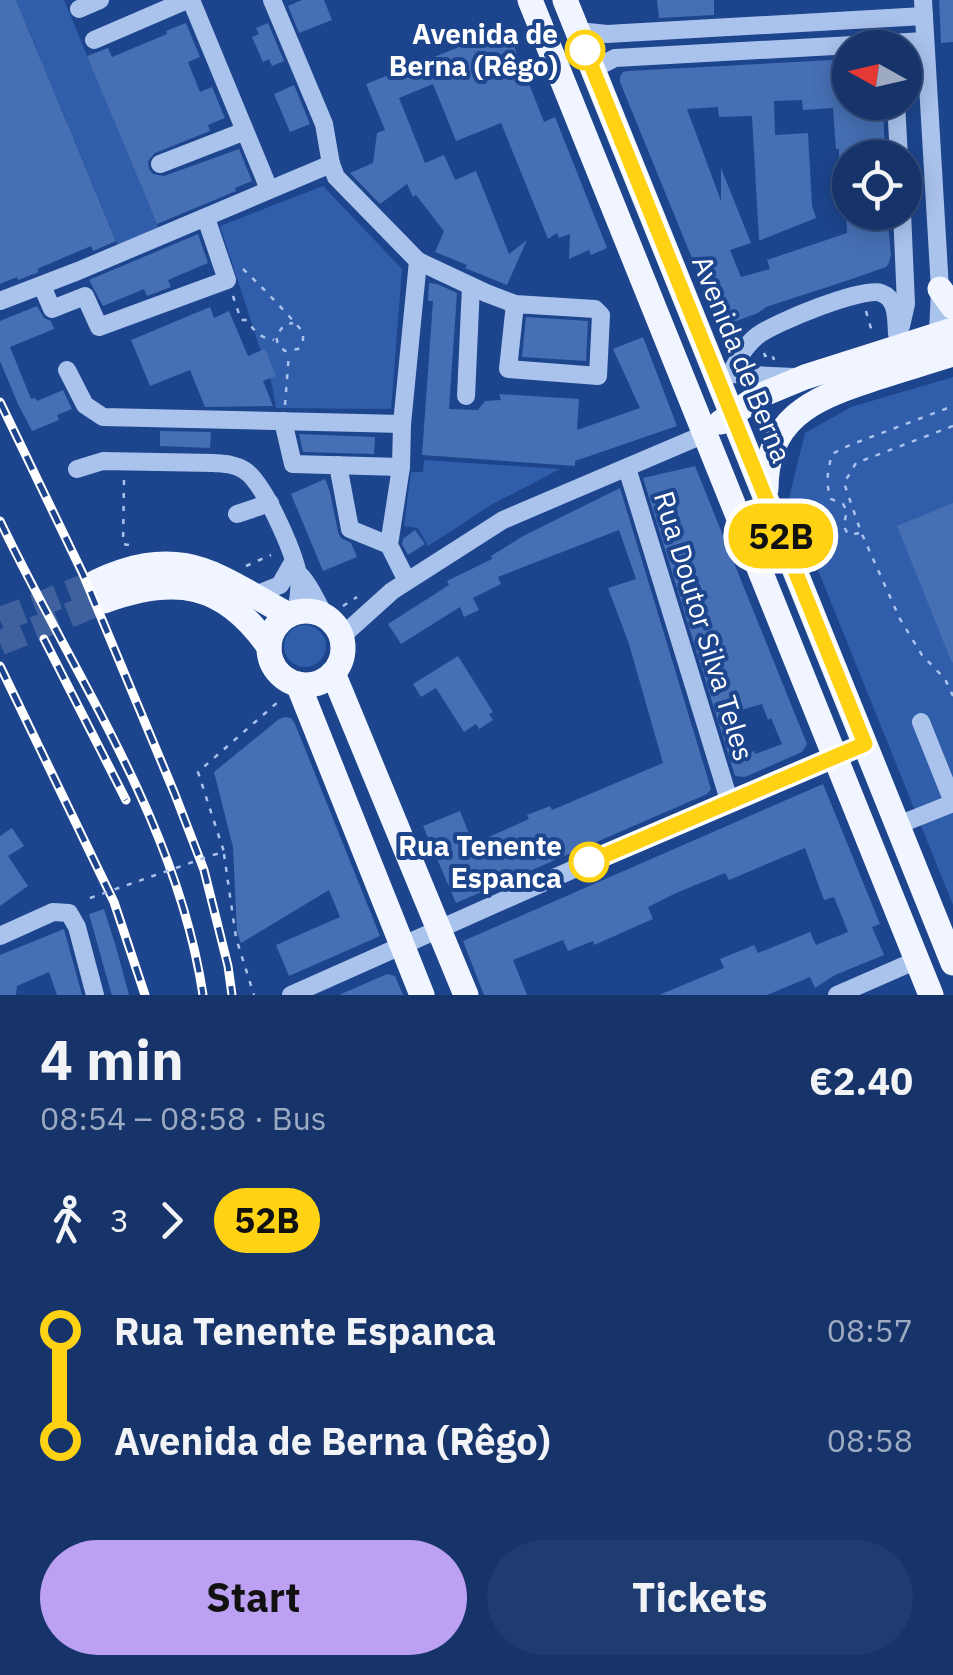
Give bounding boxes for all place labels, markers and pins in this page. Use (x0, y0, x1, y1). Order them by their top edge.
place label: Avenida de Berna (Rêgo) (389, 15, 558, 84)
marker: Avenida de Berna (Rêgo) (566, 31, 604, 69)
place label: Rua Tenente Espanca (398, 827, 562, 896)
marker: Rua Tenente Espanca (570, 843, 608, 881)

